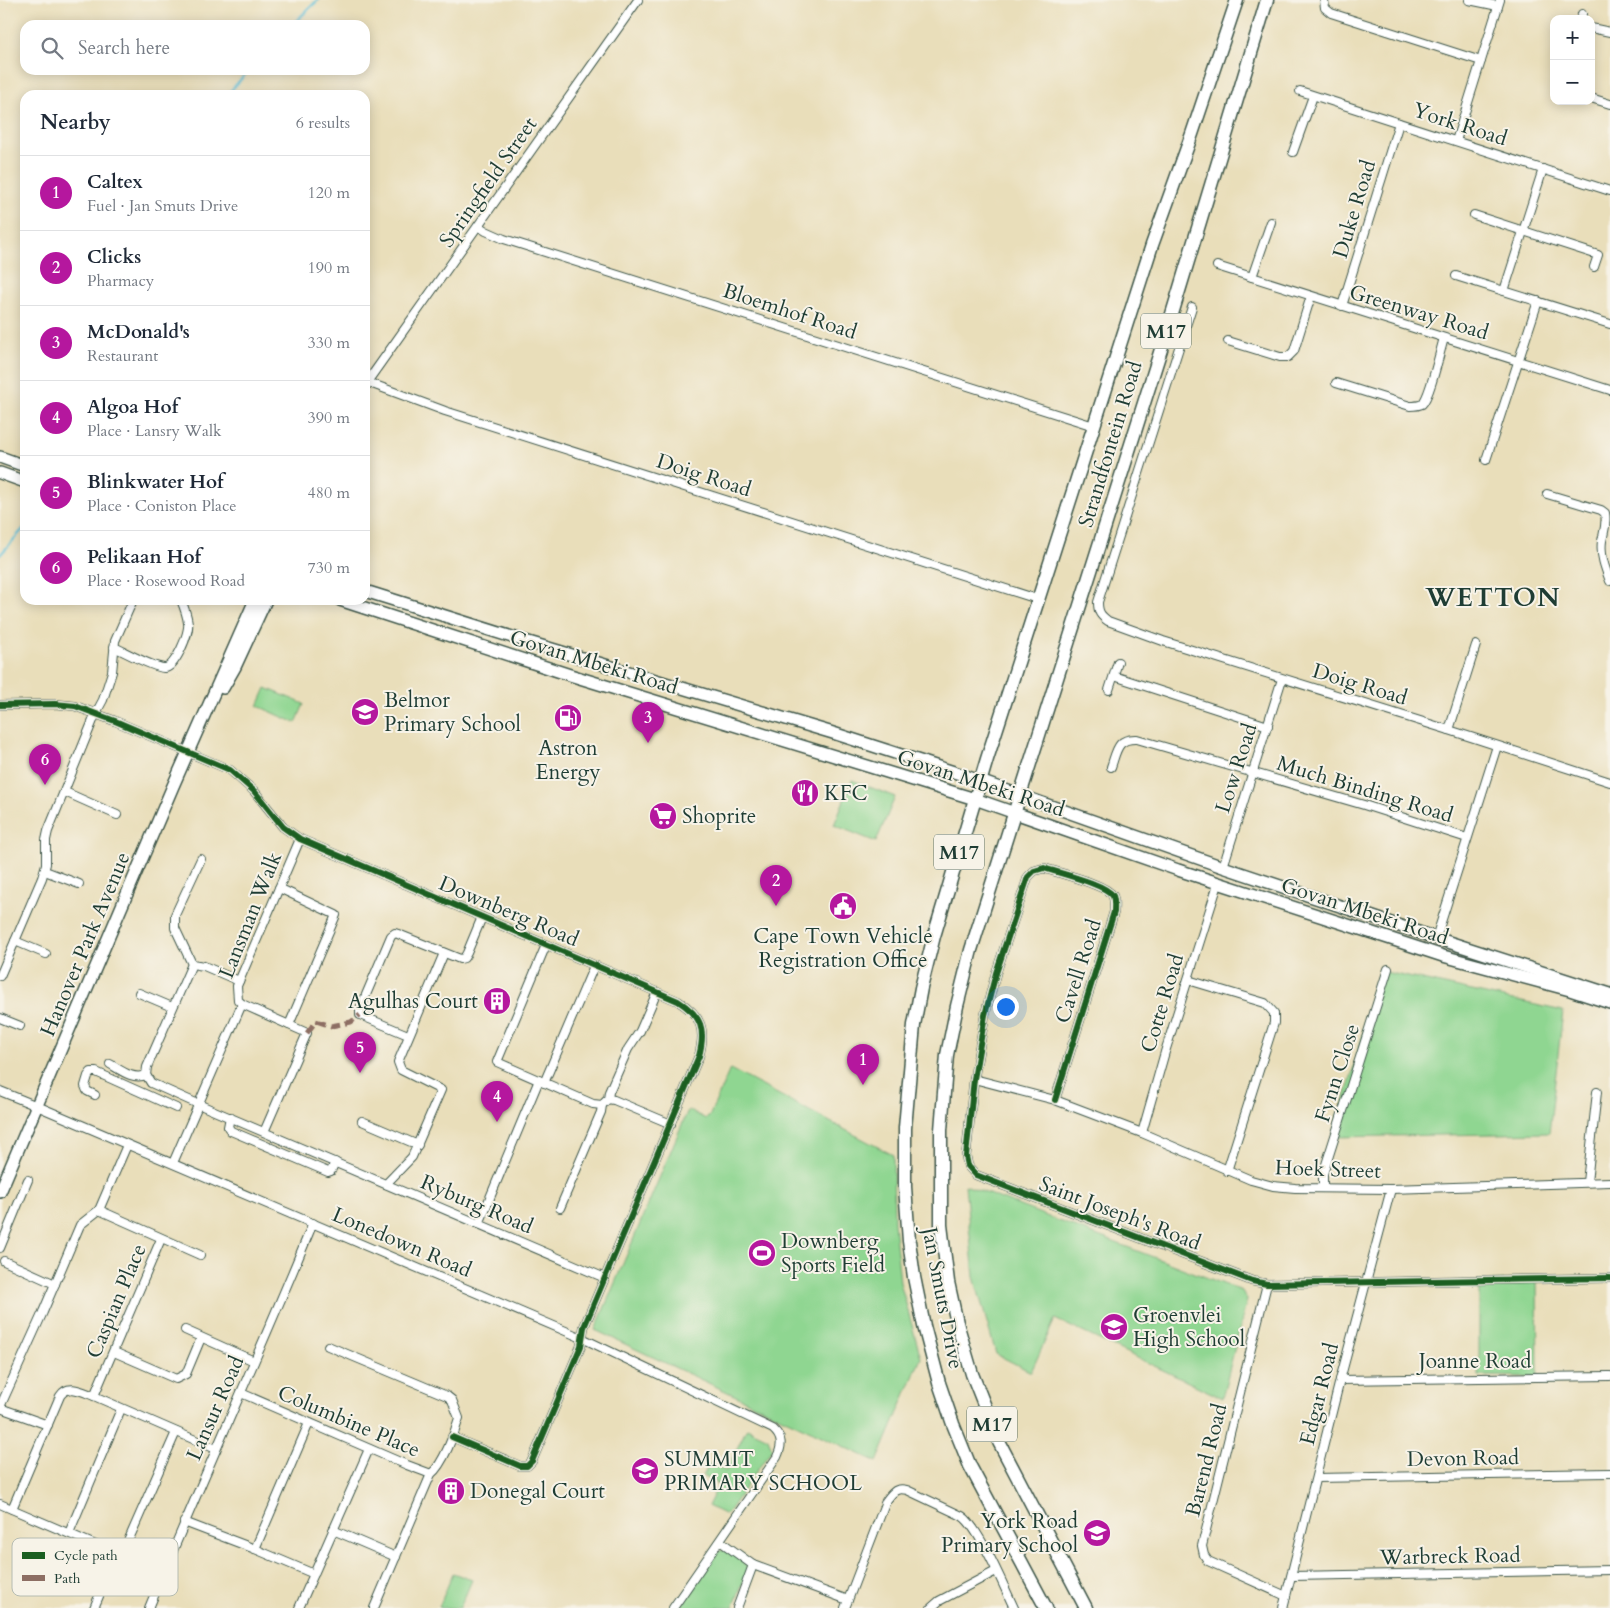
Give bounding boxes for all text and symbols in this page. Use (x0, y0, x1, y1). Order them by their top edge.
map controls (1550, 15, 1595, 105)
button: + (1550, 15, 1595, 60)
search box (20, 20, 370, 75)
icon: search (38, 34, 66, 62)
text: Search here (78, 35, 170, 61)
button: − (1550, 60, 1595, 105)
street label: York Road (1409, 96, 1511, 153)
text: Nearby (40, 108, 111, 137)
street label: Springfield Street (433, 111, 544, 253)
text: 6 results (296, 112, 350, 134)
street label: Duke Road (1326, 157, 1383, 262)
text: Caltex (87, 169, 143, 195)
text: 1 (52, 182, 60, 204)
text: 120 m (308, 182, 350, 204)
text: Fuel · Jan Smuts Drive (87, 195, 238, 217)
text: Clicks (87, 244, 141, 270)
text: 2 (52, 257, 60, 279)
text: 190 m (308, 257, 350, 279)
text: Pharmacy (87, 270, 154, 292)
street label: Bloemhof Road (719, 276, 861, 347)
street label: Greenway Road (1346, 278, 1492, 347)
road number: M17 (1141, 314, 1191, 348)
text: McDonald's (87, 319, 190, 345)
text: 3 (52, 332, 60, 354)
text: 330 m (308, 332, 350, 354)
text: Restaurant (87, 345, 158, 367)
street label: Strandfontein Road (1071, 357, 1150, 531)
text: Algoa Hof (87, 394, 178, 420)
text: 4 (52, 407, 60, 429)
text: 390 m (308, 407, 350, 429)
text: Place · Lansry Walk (87, 420, 222, 442)
street label: Doig Road (653, 447, 755, 504)
text: Blinkwater Hof (87, 469, 224, 495)
text: 5 (52, 482, 60, 504)
text: 480 m (308, 482, 350, 504)
text: Place · Coniston Place (87, 495, 237, 517)
text: Pelikaan Hof (87, 544, 201, 570)
text: 6 (52, 557, 60, 579)
text: 730 m (308, 557, 350, 579)
text: Place · Rosewood Road (87, 570, 245, 592)
district label: WETTON (1424, 580, 1561, 615)
street label: Govan Mbeki Road (506, 623, 682, 702)
street label: Doig Road (1309, 656, 1411, 713)
place label: Belmor Primary School (384, 686, 521, 739)
school or university icon: Belmor Primary School (350, 697, 380, 727)
pin: 3 (632, 702, 664, 743)
fuel station icon: Astron Energy (553, 703, 583, 733)
street label: Low Road (1208, 720, 1265, 817)
place label: Astron Energy (536, 734, 600, 787)
street label: Govan Mbeki Road (893, 743, 1068, 824)
pin: 6 (29, 744, 61, 785)
street label: Much Binding Road (1273, 749, 1456, 830)
restaurant icon: KFC (790, 778, 820, 808)
place label: KFC (824, 779, 868, 808)
supermarket icon: Shoprite (648, 801, 678, 831)
place label: Shoprite (682, 802, 756, 831)
road number: M17 (934, 834, 984, 870)
street label: Lansman Walk (212, 847, 289, 983)
street label: Hanover Park Avenue (34, 848, 137, 1041)
pin: 2 (760, 865, 792, 906)
street label: Downberg Road (434, 869, 583, 954)
street label: Govan Mbeki Road (1277, 871, 1452, 952)
public building icon: Cape Town Vehicle Registration Office (828, 891, 858, 921)
street label: Cavell Road (1048, 915, 1109, 1027)
place label: Cape Town Vehicle Registration Office (753, 922, 933, 975)
street label: Cotte Road (1134, 950, 1191, 1056)
building icon: Agulhas Court (482, 986, 512, 1016)
place label: Agulhas Court (348, 987, 478, 1016)
your location (993, 994, 1019, 1020)
street label: Fynn Close (1308, 1020, 1367, 1126)
pin: 5 (344, 1032, 376, 1073)
pin: 1 (847, 1044, 879, 1085)
pin: 4 (481, 1081, 513, 1122)
street label: Hoek Street (1275, 1153, 1382, 1186)
street label: Ryburg Road (416, 1168, 538, 1241)
street label: Saint Joseph's Road (1035, 1169, 1205, 1258)
street label: Lonedown Road (328, 1200, 476, 1285)
street label: Jan Smuts Drive (914, 1222, 970, 1371)
place label: Downberg Sports Field (781, 1227, 885, 1280)
sports icon: Downberg Sports Field (747, 1238, 777, 1268)
street label: Caspian Place (79, 1239, 154, 1363)
place label: Groenvlei High School (1133, 1301, 1245, 1354)
school or university icon: Groenvlei High School (1099, 1312, 1129, 1342)
street label: Edgar Road (1293, 1340, 1346, 1448)
street label: Joanne Road (1416, 1347, 1531, 1376)
street label: Lansur Road (179, 1351, 251, 1465)
street label: Columbine Place (273, 1378, 425, 1465)
street label: Barend Road (1178, 1401, 1235, 1520)
road number: M17 (967, 1406, 1017, 1442)
street label: Devon Road (1407, 1443, 1519, 1474)
place label: SUMMIT PRIMARY SCHOOL (664, 1445, 862, 1498)
school or university icon: SUMMIT PRIMARY SCHOOL (630, 1456, 660, 1486)
building icon: Donegal Court (436, 1476, 466, 1506)
place label: Donegal Court (470, 1477, 605, 1506)
place label: York Road Primary School (941, 1507, 1078, 1560)
school or university icon: York Road Primary School (1082, 1518, 1112, 1548)
legend (12, 1538, 178, 1596)
street label: Warbreck Road (1378, 1541, 1521, 1572)
text: Cycle path (54, 1546, 118, 1565)
text: Path (54, 1569, 81, 1588)

